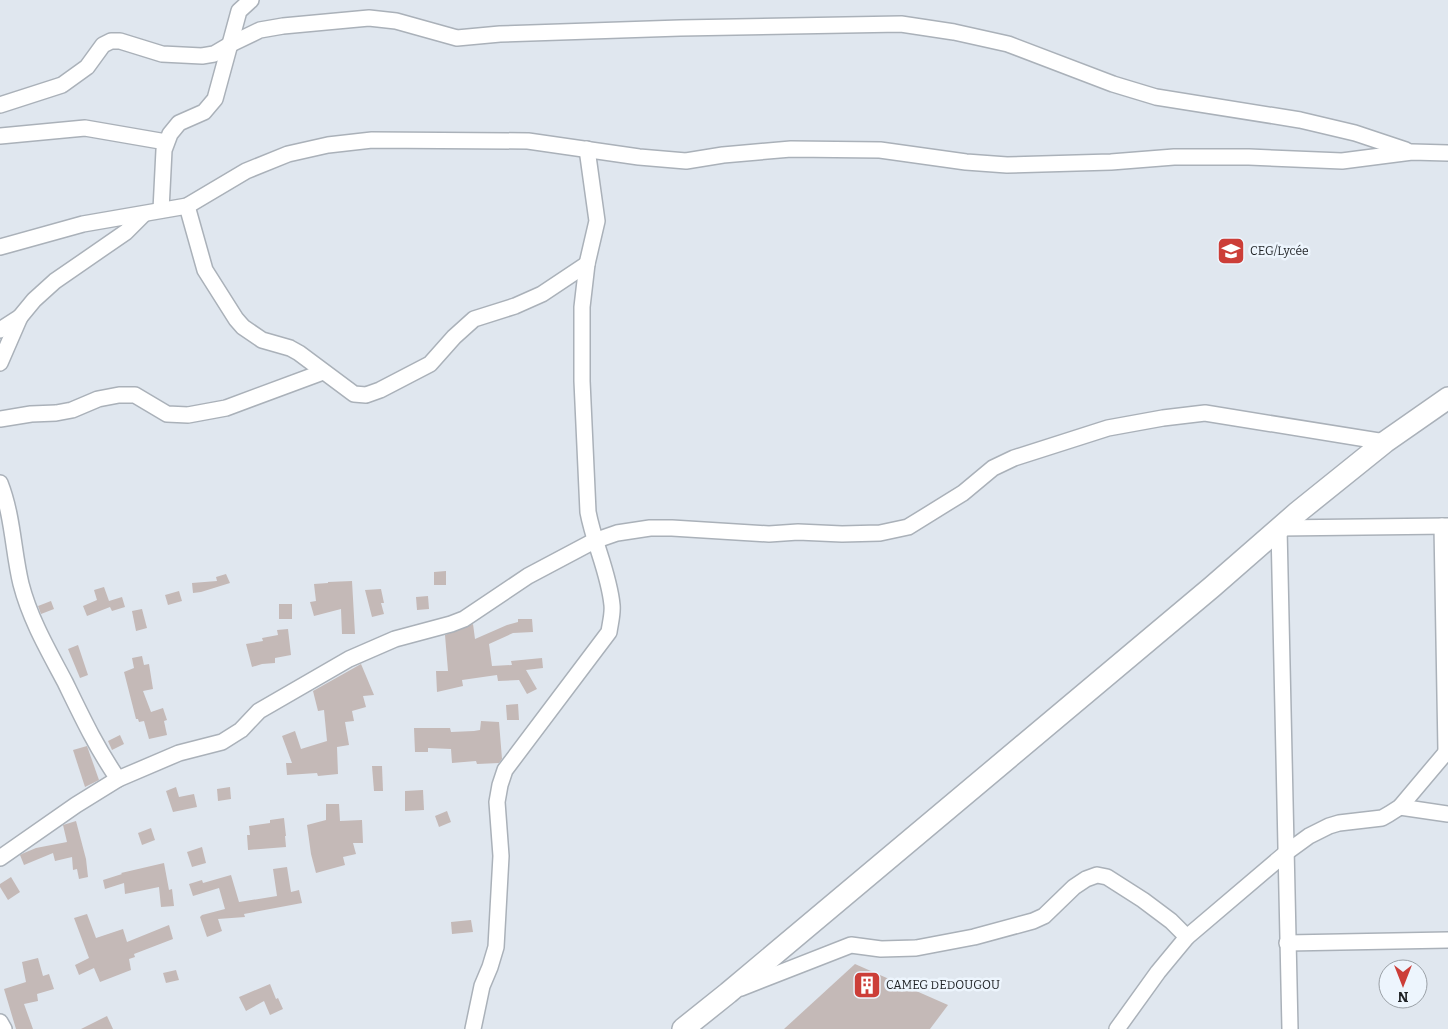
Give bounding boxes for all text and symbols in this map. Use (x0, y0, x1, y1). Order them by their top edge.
school or university icon: CEG/Lycée (1216, 236, 1246, 266)
place label: CEG/Lycée (1250, 244, 1309, 258)
north arrow (1378, 959, 1428, 1009)
building icon: CAMEG DEDOUGOU (852, 970, 882, 1000)
place label: CAMEG DEDOUGOU (886, 978, 1000, 992)
text: N (1397, 988, 1408, 1005)

